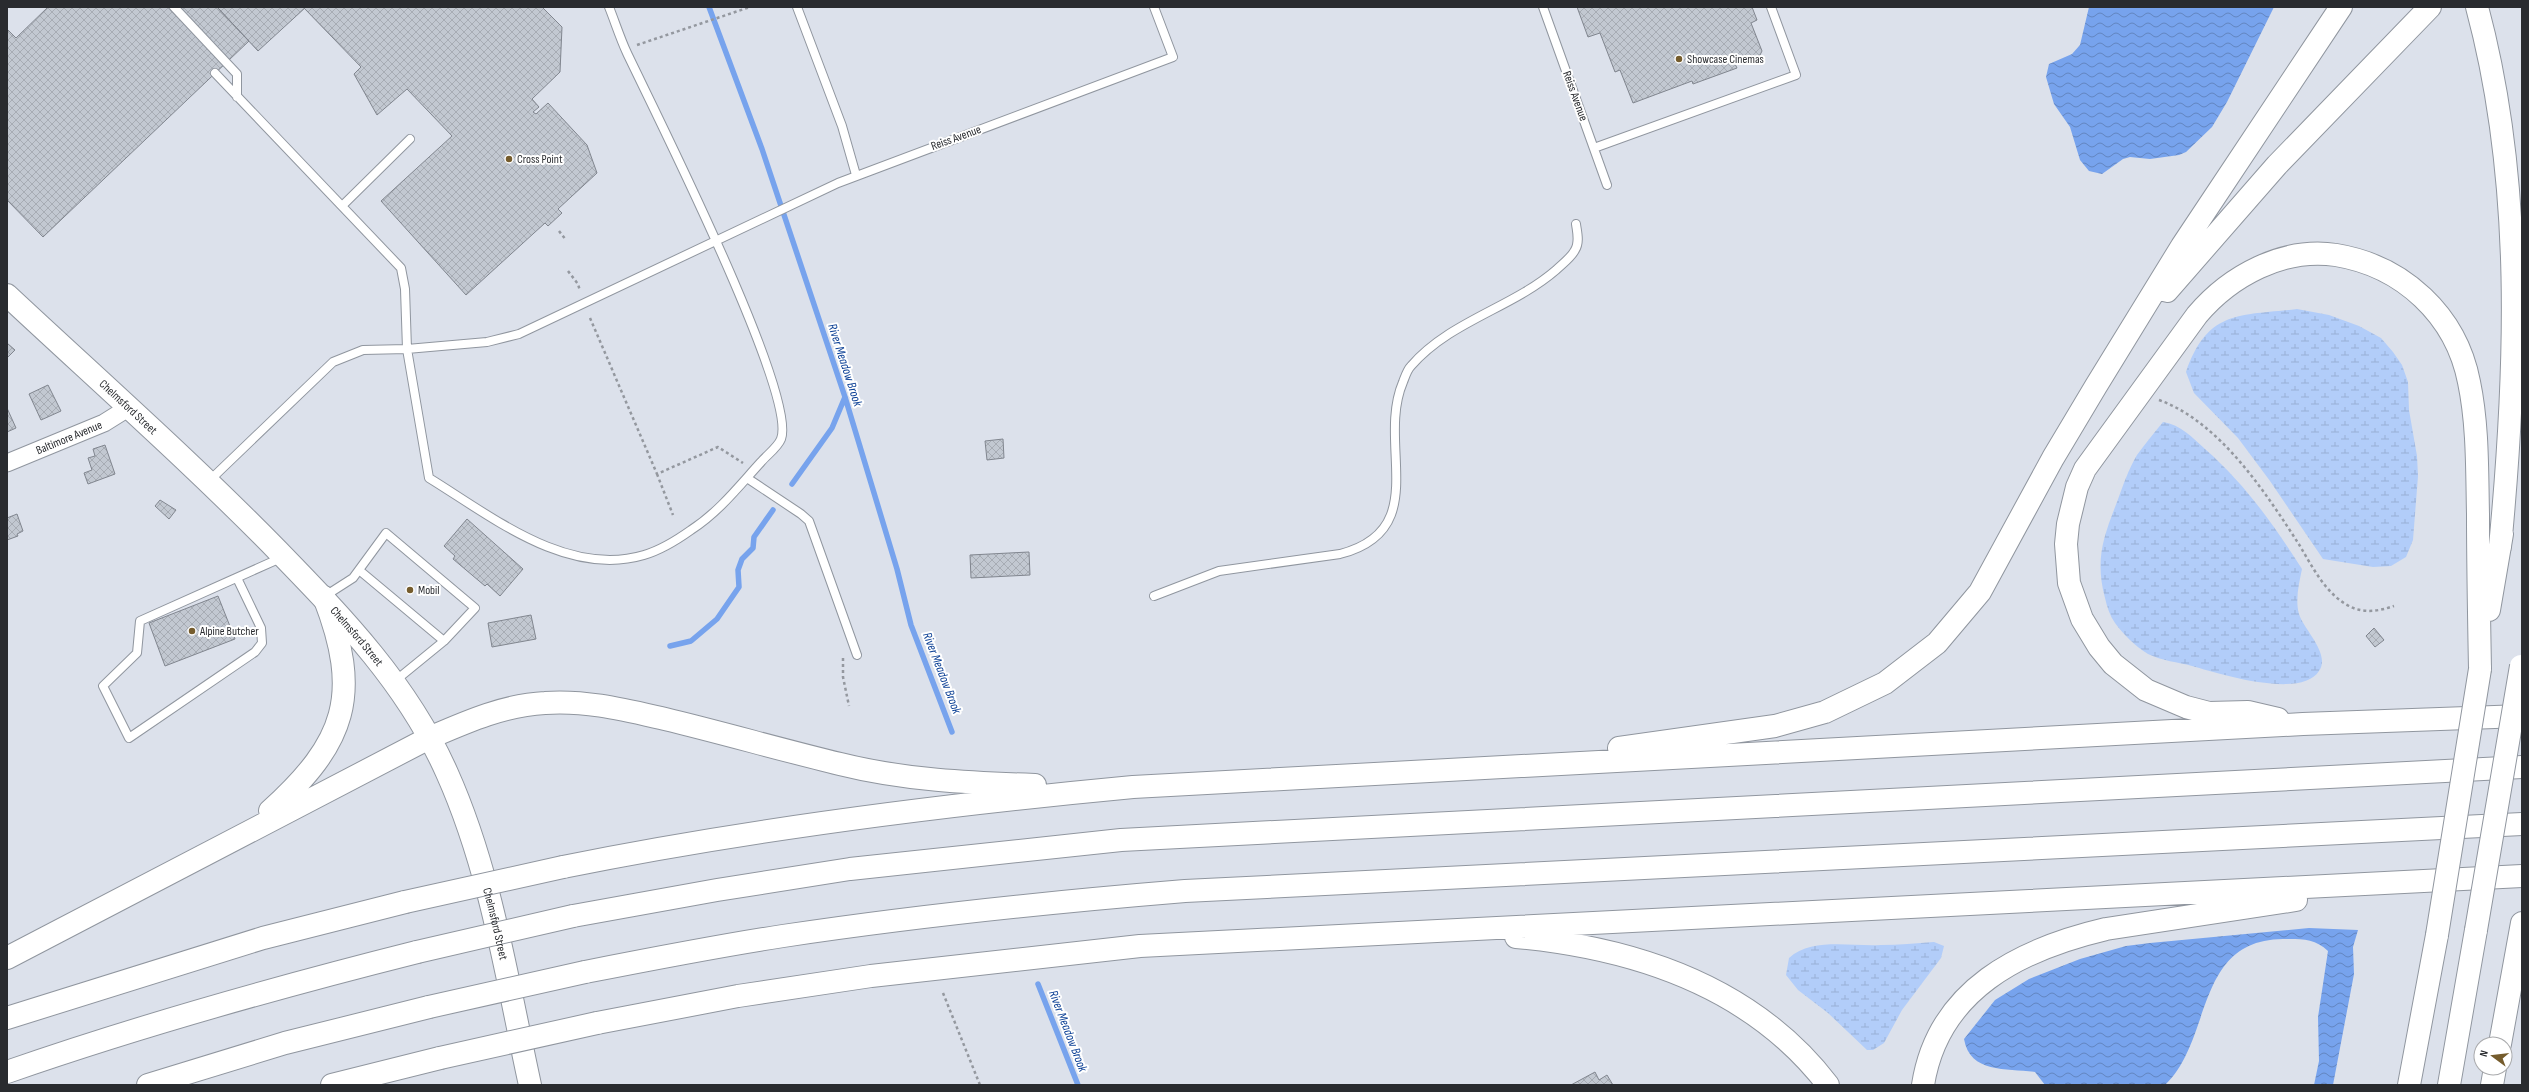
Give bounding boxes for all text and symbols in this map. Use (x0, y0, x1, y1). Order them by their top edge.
place label: Showcase Cinemas (1687, 52, 1764, 67)
marker: Showcase Cinemas (1674, 54, 1684, 64)
street label: Reiss Avenue (1559, 69, 1591, 123)
street label: Reiss Avenue (929, 122, 983, 154)
place label: Cross Point (517, 152, 563, 167)
marker: Cross Point (504, 154, 514, 164)
water label: River Meadow Brook (824, 322, 866, 409)
street label: Chelmsford Street (96, 376, 161, 438)
street label: Baltimore Avenue (34, 417, 104, 458)
place label: Mobil (418, 583, 440, 598)
marker: Mobil (405, 585, 415, 595)
street label: Chelmsford Street (327, 603, 387, 669)
place label: Alpine Butcher (199, 624, 259, 639)
marker: Alpine Butcher (187, 626, 197, 636)
water label: River Meadow Brook (919, 630, 965, 717)
street label: Chelmsford Street (479, 886, 511, 962)
water label: River Meadow Brook (1045, 988, 1091, 1075)
north arrow (2473, 1036, 2513, 1076)
text: N (2477, 1049, 2491, 1058)

